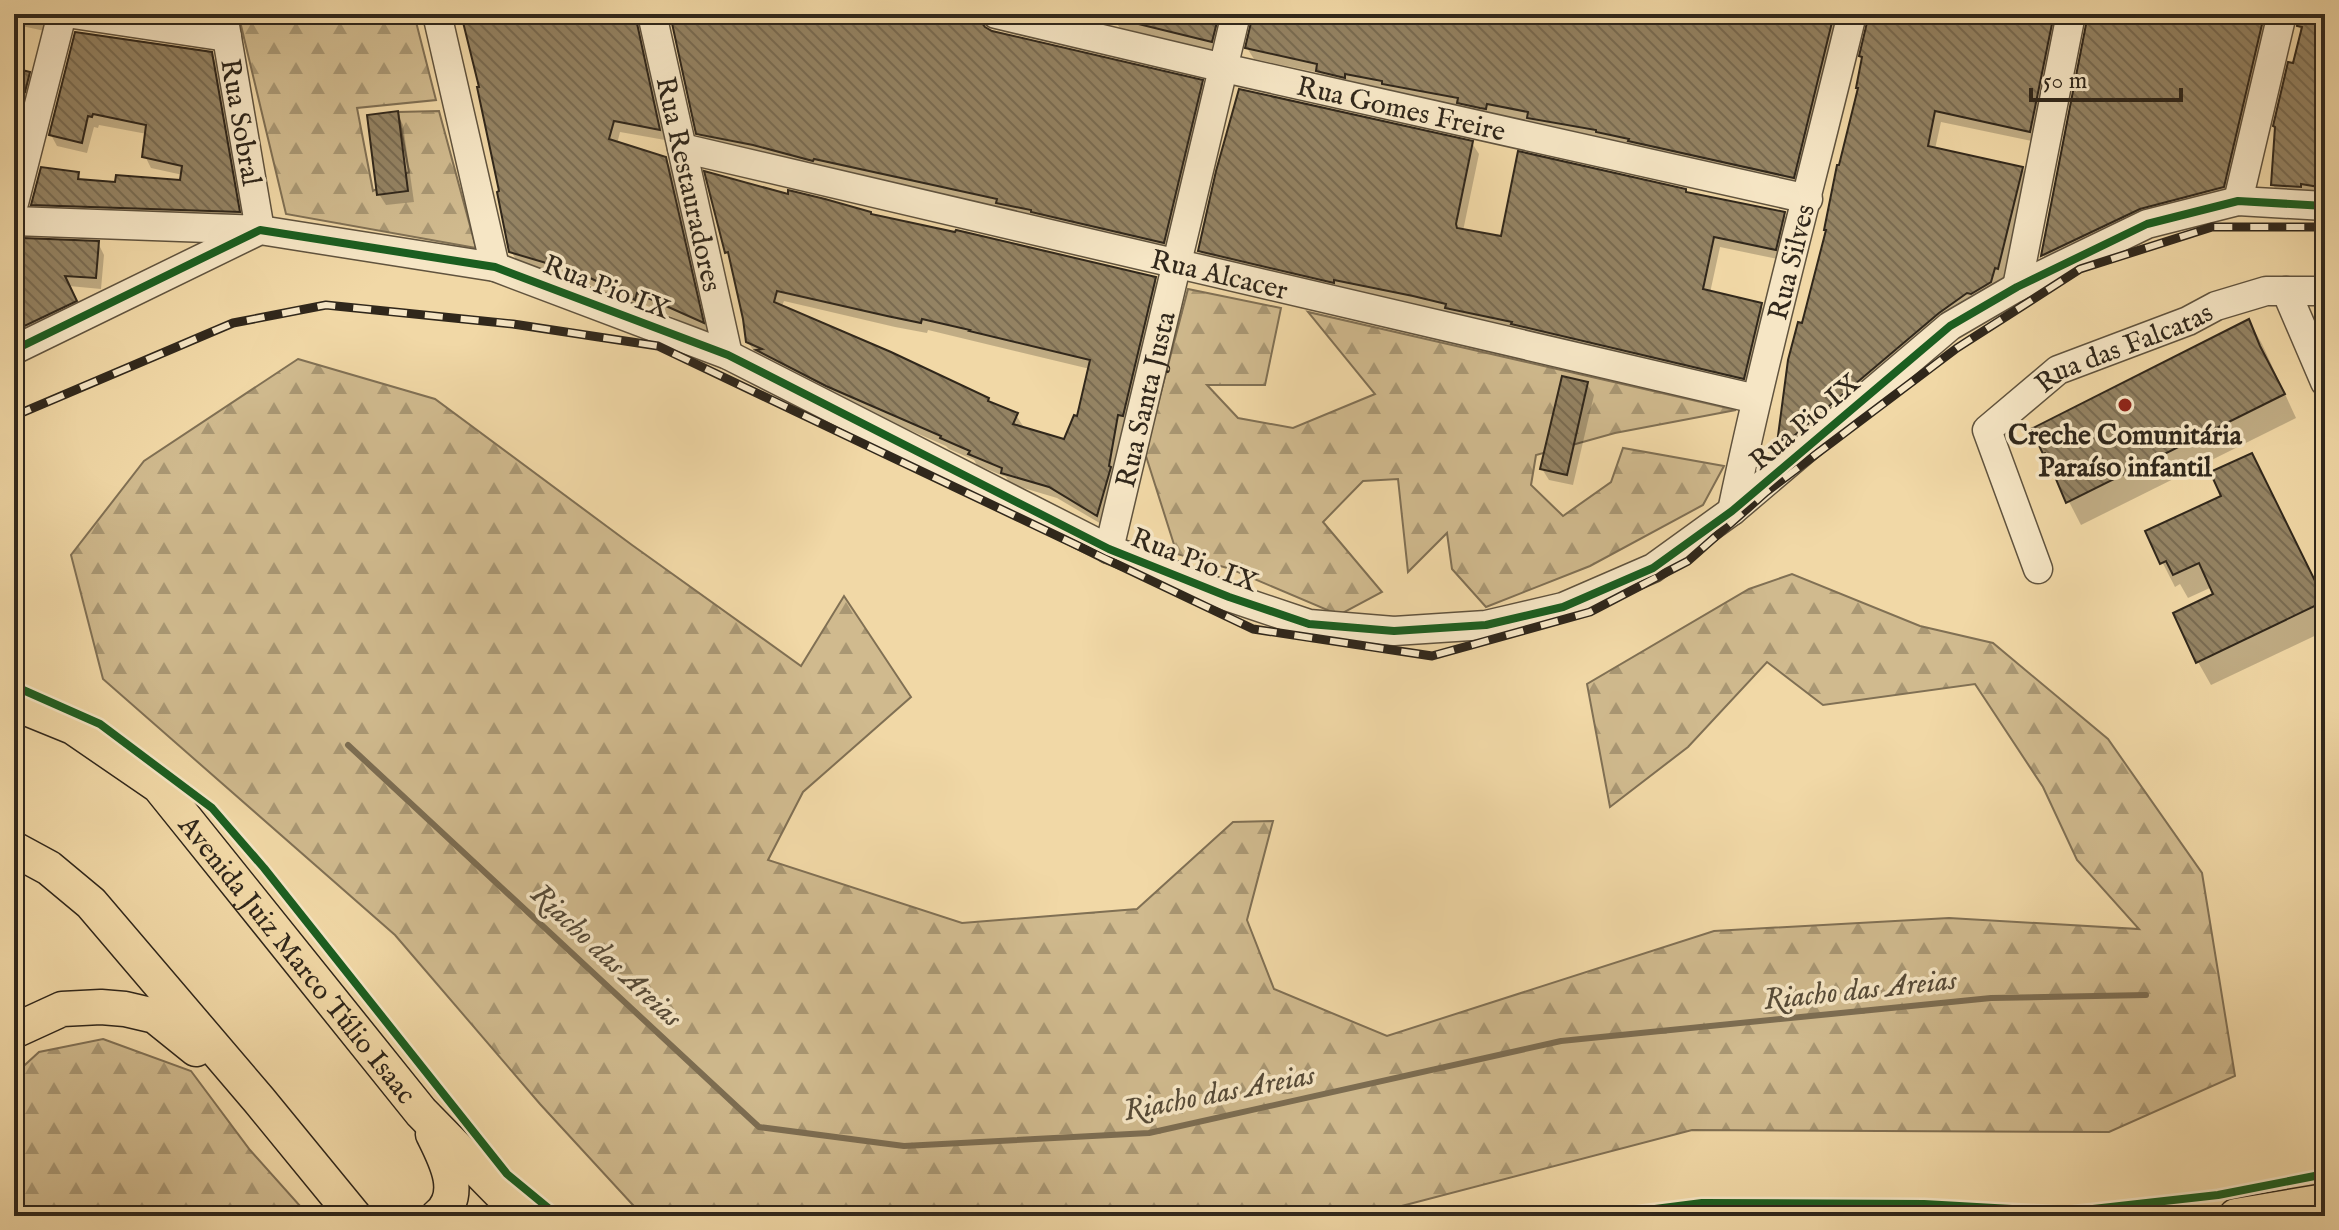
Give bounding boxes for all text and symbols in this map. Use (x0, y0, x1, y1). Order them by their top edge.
scale bar (2031, 52, 2181, 102)
street label: Rua Sobral (211, 56, 268, 189)
text: 50 m (2043, 66, 2087, 97)
street label: Rua Gomes Freire (1293, 70, 1509, 151)
street label: Rua Restauradores (646, 73, 728, 295)
street label: Rua Silves (1761, 201, 1824, 324)
street label: Rua Alcacer (1147, 243, 1291, 309)
street label: Rua Pio IX (538, 248, 675, 329)
street label: Rua das Falcatas (2029, 296, 2219, 402)
street label: Rua Santa Justa (1109, 307, 1185, 491)
street label: Rua Pio IX (1743, 366, 1868, 479)
marker: Creche Comunitária Paraíso infantil (2116, 396, 2134, 414)
place label: Creche Comunitária Paraíso infantil (2008, 419, 2243, 486)
street label: Rua Pio IX (1126, 521, 1263, 602)
street label: Avenida Juiz Marco Túlio Isaac (169, 809, 422, 1112)
water label: Riacho das Areias (522, 876, 690, 1037)
water label: Riacho das Areias (1762, 962, 1959, 1020)
water label: Riacho das Areias (1120, 1057, 1319, 1131)

